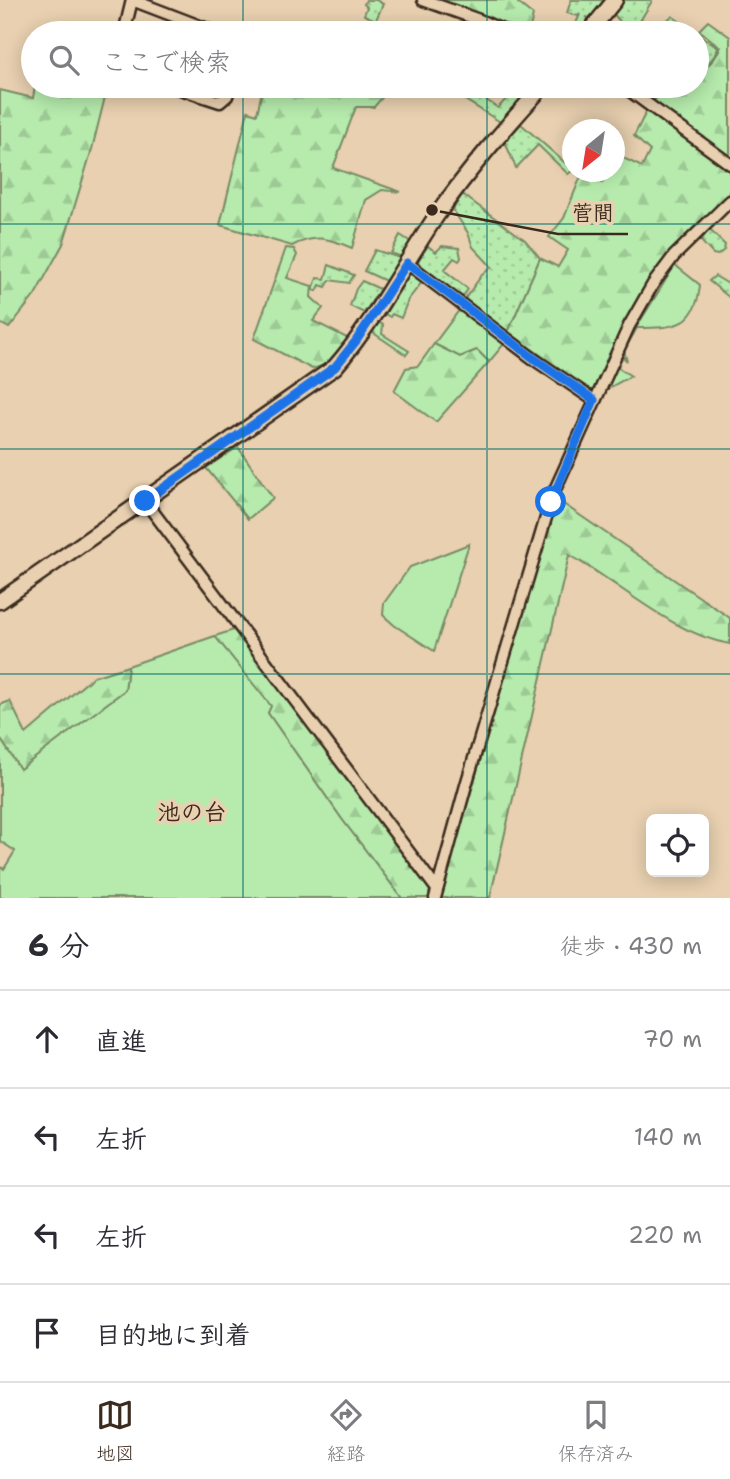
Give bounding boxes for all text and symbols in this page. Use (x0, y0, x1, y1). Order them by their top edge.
search box (21, 21, 709, 98)
icon: search (45, 41, 83, 79)
text: ここで検索 (101, 44, 231, 79)
north arrow (562, 119, 625, 182)
callout: 菅間 (558, 192, 628, 234)
text: 菅間 (572, 199, 614, 227)
route end (129, 485, 160, 516)
route start (535, 486, 566, 517)
district label: 池の台 (158, 797, 227, 827)
map controls (646, 814, 709, 877)
button: locate (646, 814, 709, 877)
text: 6 分 (28, 925, 89, 966)
text: 徒歩 · 430 m (560, 931, 702, 961)
icon: ahead (28, 1020, 66, 1058)
text: 直進 (95, 1023, 147, 1058)
text: 70 m (643, 1024, 702, 1054)
icon: left (28, 1118, 66, 1156)
text: 左折 (95, 1121, 147, 1156)
text: 140 m (634, 1122, 702, 1152)
icon: left (28, 1216, 66, 1254)
text: 左折 (95, 1219, 147, 1254)
text: 220 m (628, 1220, 702, 1250)
icon: arrive (28, 1314, 66, 1352)
text: 目的地に到着 (95, 1317, 251, 1352)
tab: 地図 (96, 1396, 134, 1466)
tab: 経路 (327, 1396, 365, 1466)
tab: 保存済み (558, 1396, 634, 1466)

